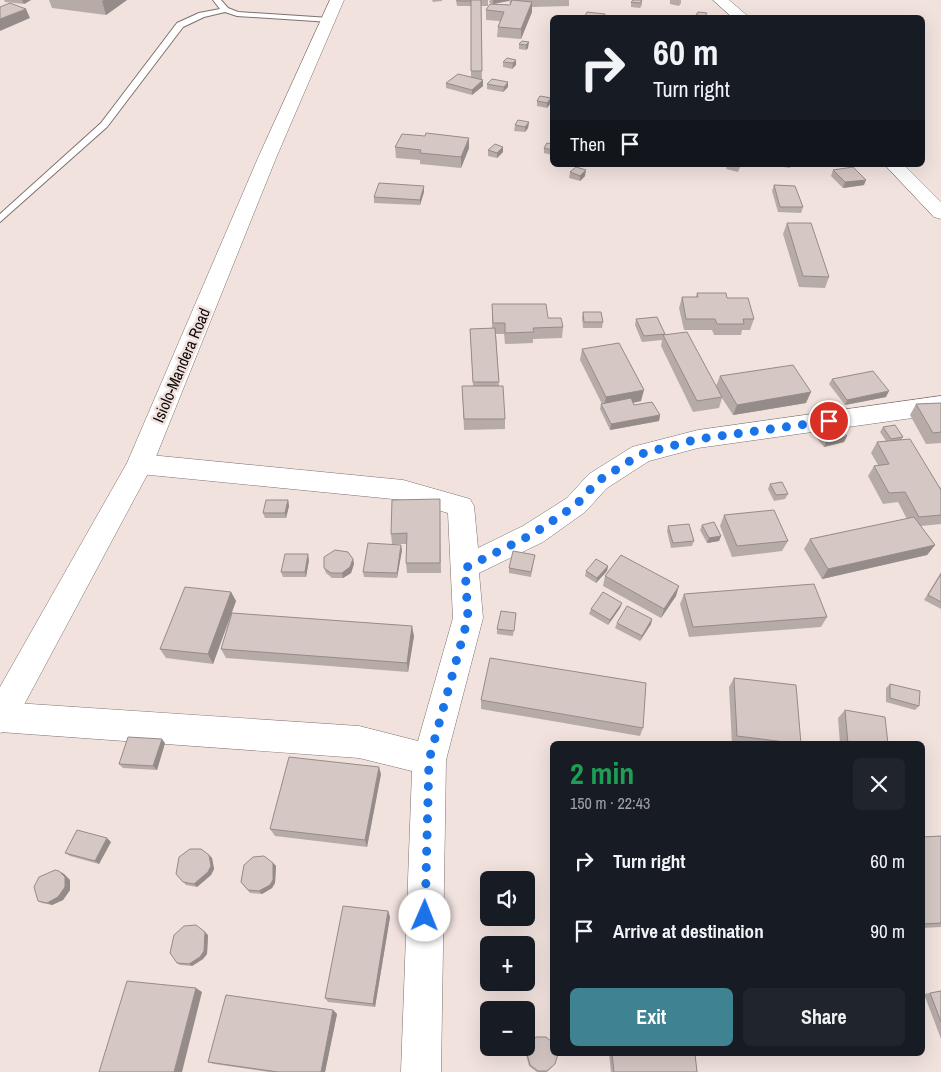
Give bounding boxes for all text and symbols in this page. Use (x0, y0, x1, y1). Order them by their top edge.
text: 60 m (653, 29, 718, 76)
icon: right (570, 35, 635, 100)
text: Turn right (653, 74, 730, 104)
icon: arrive (616, 130, 644, 158)
text: Then (570, 131, 606, 157)
street label: Isiolo-Mandera Road (147, 304, 215, 426)
pin (808, 400, 850, 442)
icon: arrive (815, 407, 843, 435)
text: 2 min (570, 753, 634, 793)
button: close (853, 758, 905, 810)
text: 150 m · 22:43 (570, 792, 650, 814)
icon: right (570, 847, 598, 875)
text: Turn right (613, 848, 685, 874)
text: 60 m (870, 848, 905, 874)
map controls (480, 871, 535, 1056)
button: sound (480, 871, 535, 926)
position arrow (398, 889, 450, 941)
icon: arrive (570, 917, 598, 945)
text: Arrive at destination (613, 918, 764, 944)
text: 90 m (870, 918, 905, 944)
button: + (480, 936, 535, 991)
button: Exit (570, 988, 733, 1046)
button: Share (743, 988, 905, 1046)
button: − (480, 1001, 535, 1056)

